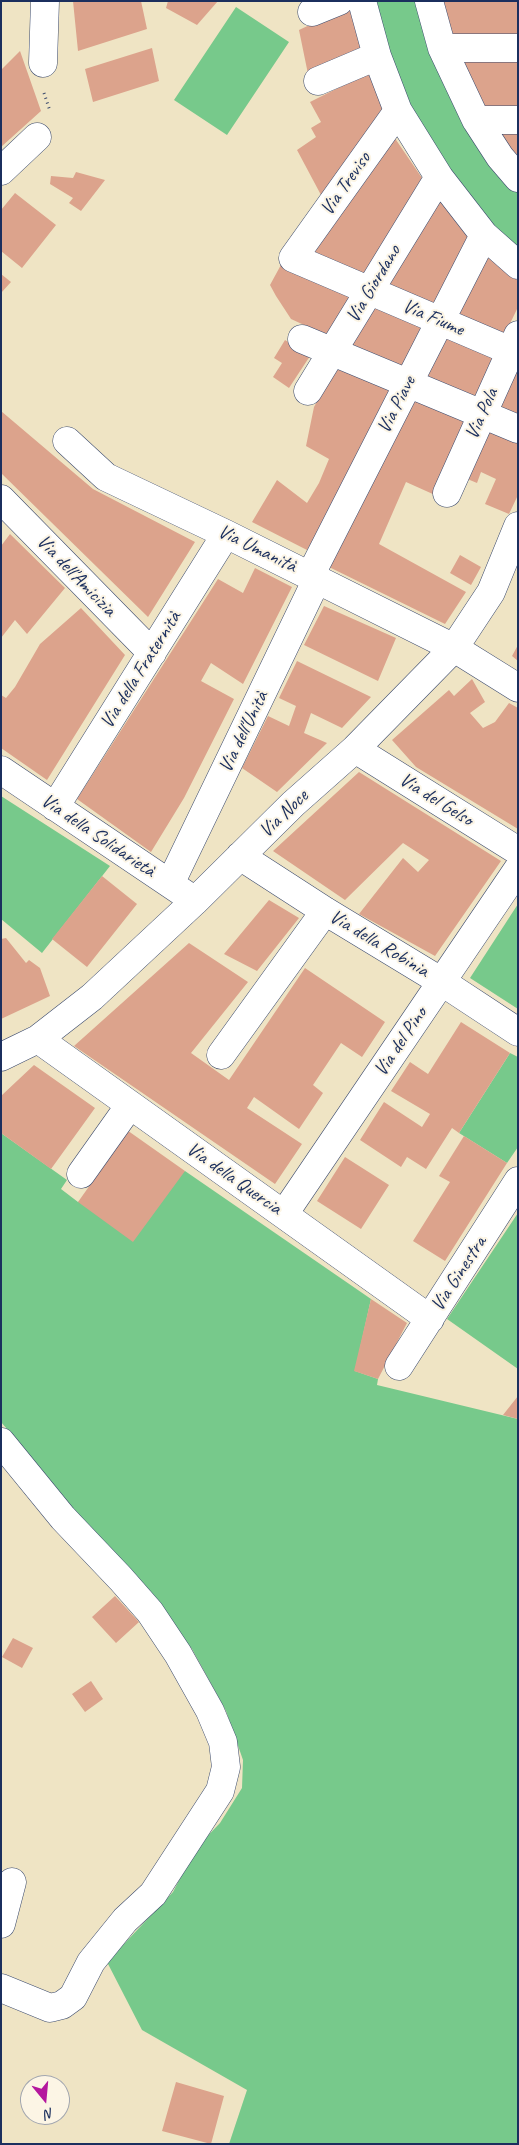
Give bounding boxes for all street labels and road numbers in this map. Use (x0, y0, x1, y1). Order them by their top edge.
street label: Via Treviso (316, 148, 376, 220)
street label: Via Giordano (341, 241, 407, 327)
street label: Via Fiume (399, 294, 467, 342)
street label: Via Piave (373, 372, 421, 438)
street label: Via Pola (460, 385, 504, 443)
street label: Via Umanità (214, 520, 300, 578)
street label: Via dell'Amicizia (31, 530, 121, 622)
street label: Via della Fraternità (95, 607, 187, 733)
street label: Via dell'Unità (214, 687, 274, 777)
street label: Via del Gelso (395, 768, 477, 832)
street label: Via Noce (254, 785, 314, 843)
street label: Via della Solidarietà (36, 789, 160, 883)
street label: Via della Robinia (325, 905, 433, 983)
street label: Via del Pino (369, 1003, 433, 1081)
street label: Via della Quercia (182, 1137, 286, 1221)
street label: Via Ginestra (426, 1232, 492, 1316)

